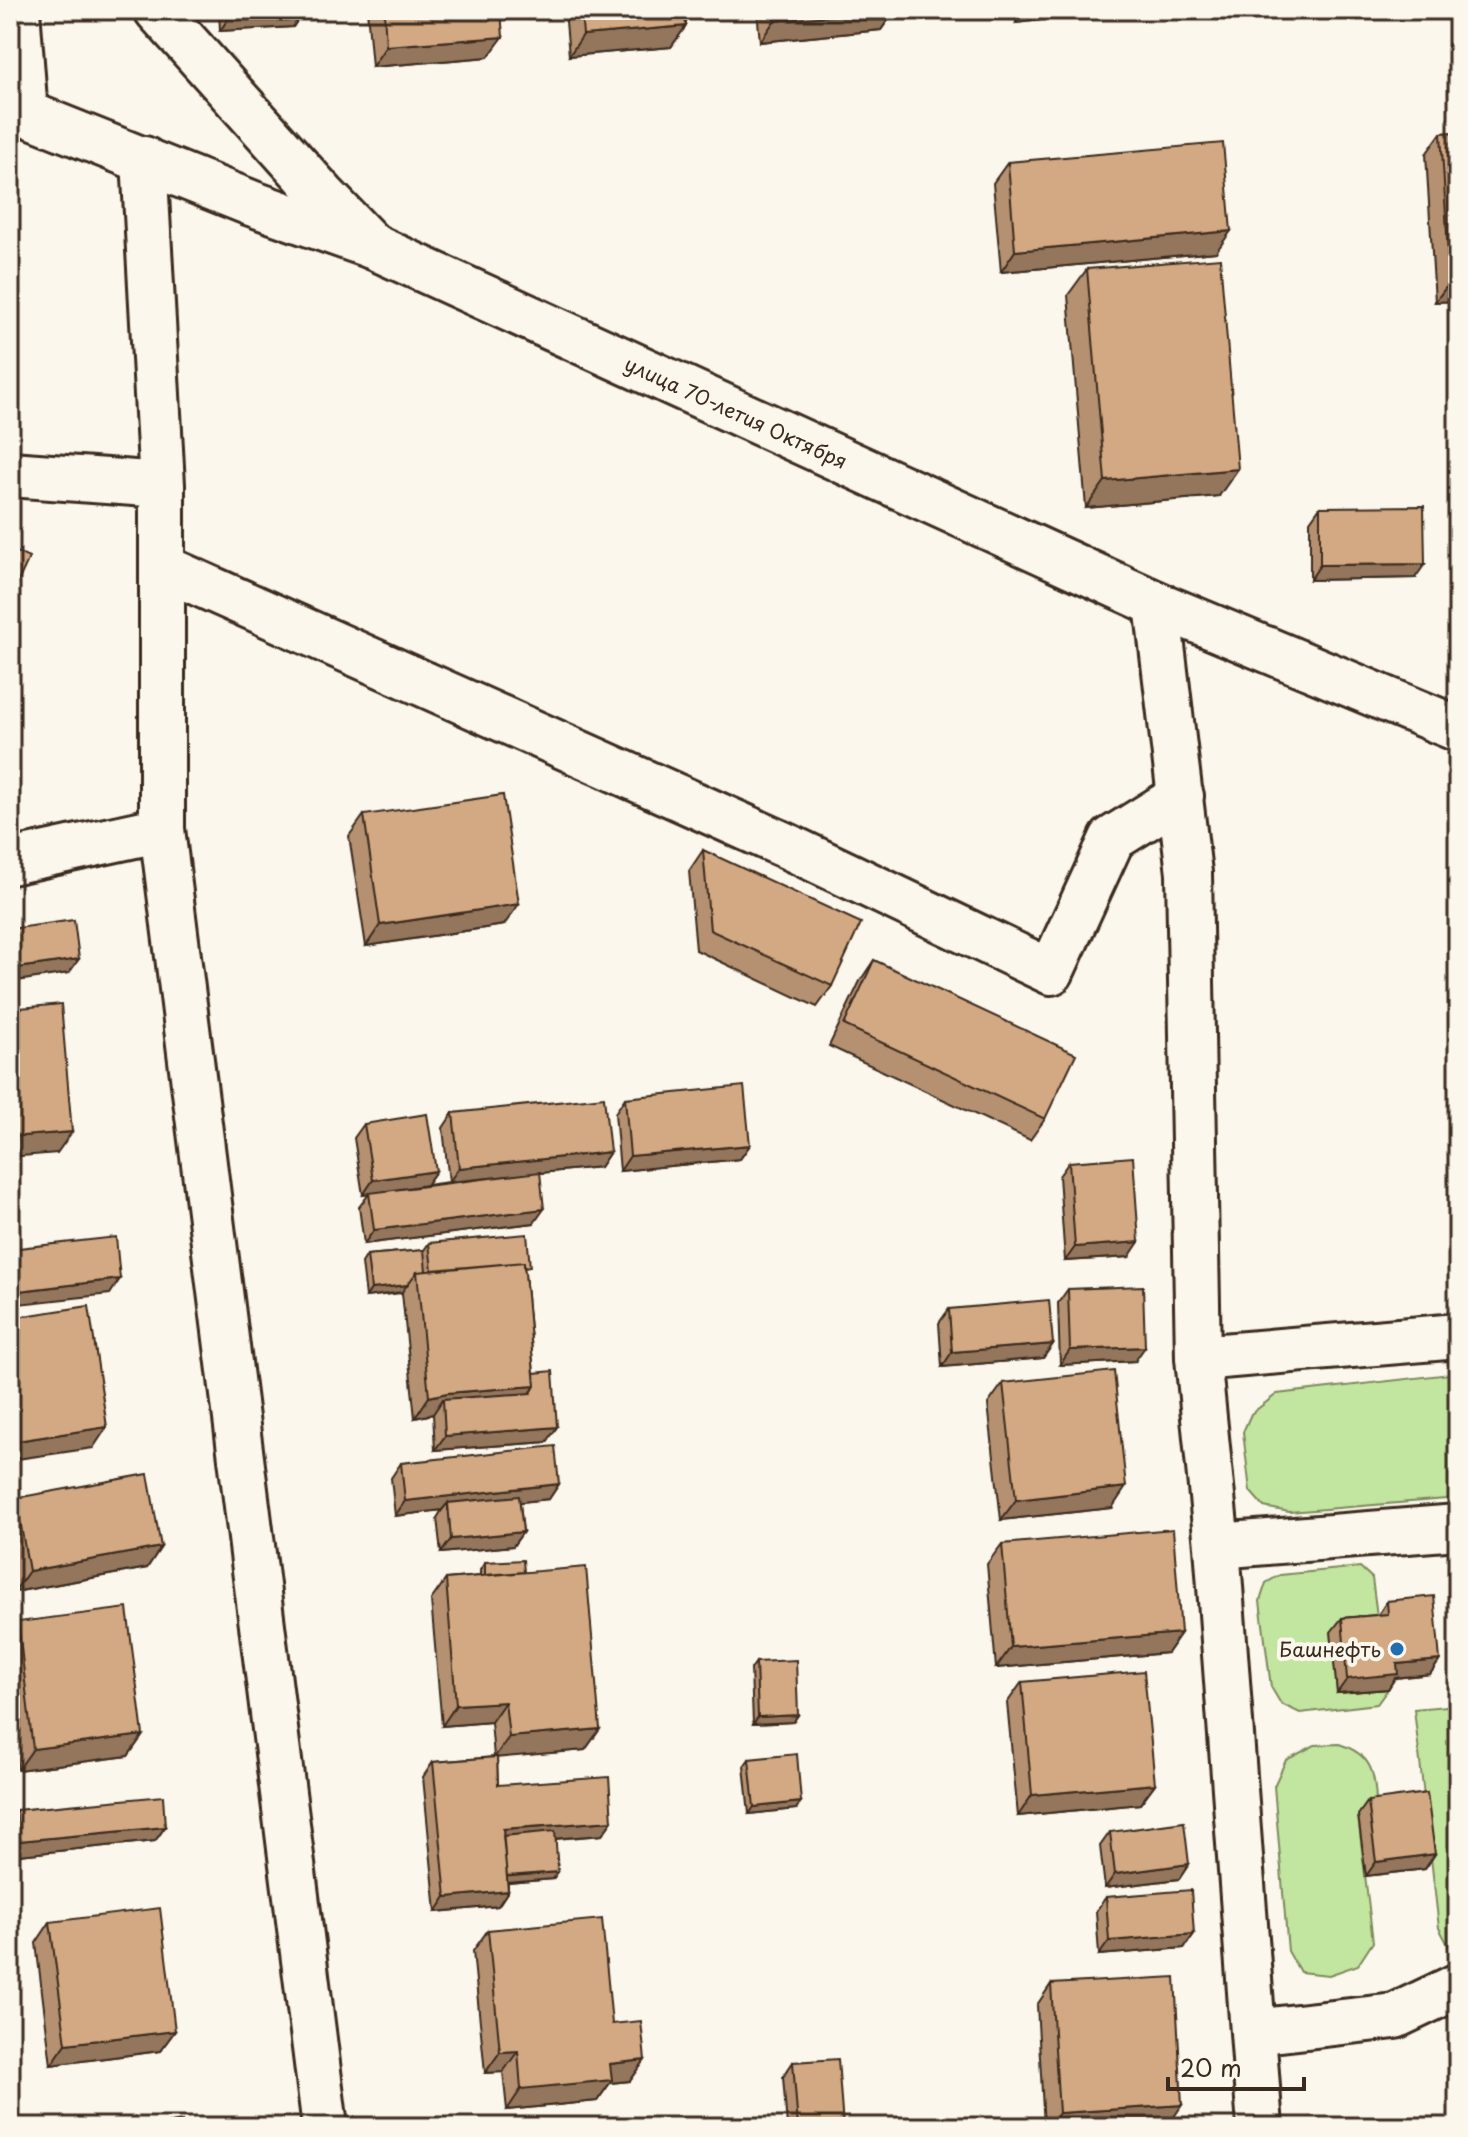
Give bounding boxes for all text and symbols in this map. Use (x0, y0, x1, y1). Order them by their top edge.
street label: улица 70-летия Октября (620, 348, 852, 476)
place label: Башнефть (1279, 1634, 1381, 1664)
marker: Башнефть (1388, 1640, 1406, 1658)
scale bar (1168, 2041, 1304, 2091)
text: 20 m (1180, 2049, 1242, 2085)

